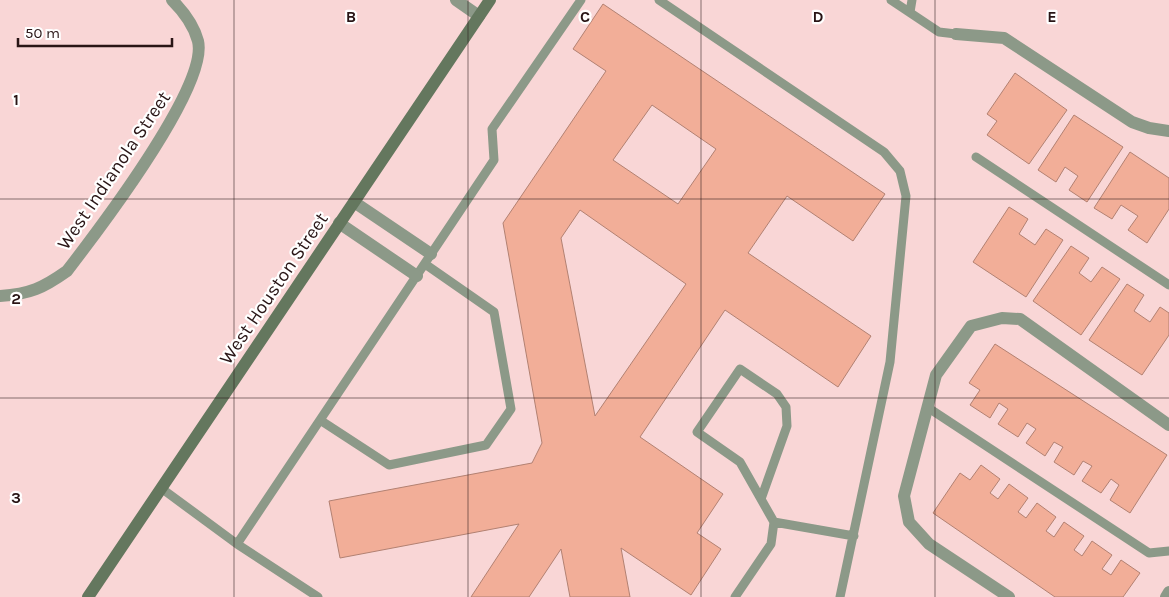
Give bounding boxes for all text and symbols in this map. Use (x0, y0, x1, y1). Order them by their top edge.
text: B (346, 7, 356, 26)
text: C (580, 7, 590, 26)
text: D (813, 7, 824, 26)
text: E (1047, 7, 1057, 26)
scale bar (18, 15, 171, 47)
text: 50 m (25, 24, 60, 42)
street label: West Indianola Street (53, 87, 175, 254)
text: 1 (13, 90, 19, 109)
street label: West Houston Street (215, 209, 333, 369)
text: 2 (11, 289, 21, 308)
text: 3 (11, 488, 21, 507)

